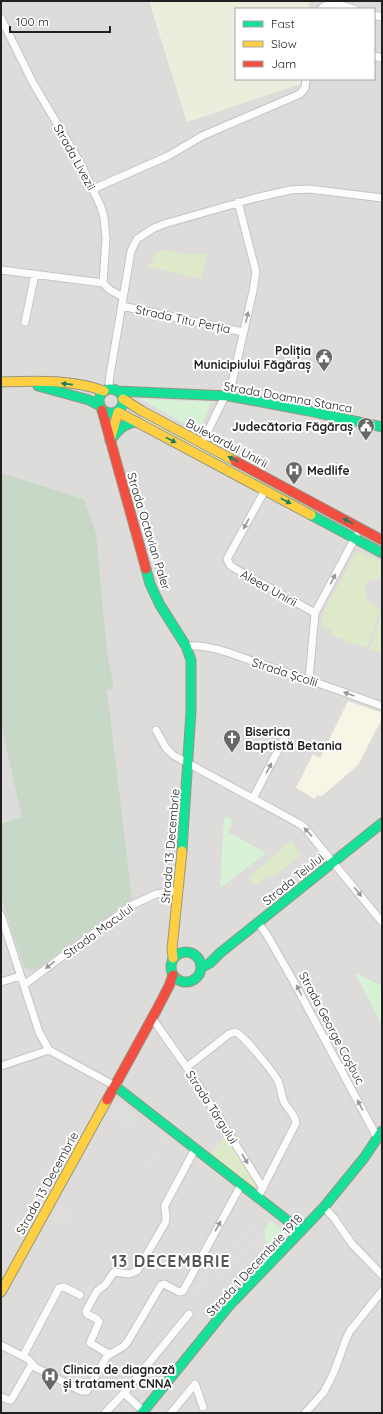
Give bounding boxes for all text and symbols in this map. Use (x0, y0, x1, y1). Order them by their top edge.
scale bar (10, 8, 110, 34)
legend (235, 8, 375, 80)
text: 100 m (16, 14, 49, 29)
text: Fast (271, 16, 295, 31)
text: Slow (271, 36, 297, 51)
text: Jam (271, 56, 296, 71)
street label: Strada Livezii (51, 121, 99, 193)
street label: Strada Titu Perția (134, 302, 232, 336)
one-way arrow (244, 311, 250, 324)
place label: Poliția Municipiului Făgăraș (194, 343, 311, 373)
public building icon: Poliția Municipiului Făgăraș (314, 347, 334, 372)
street label: Strada Doamna Stanca (222, 378, 354, 416)
one-way arrow (60, 381, 73, 387)
street label: Bulevardul Unirii (184, 415, 270, 471)
public building icon: Judecătoria Făgăraș (356, 416, 376, 441)
place label: Judecătoria Făgăraș (232, 419, 353, 435)
one-way arrow (165, 437, 177, 443)
one-way arrow (227, 456, 239, 463)
hospital icon: Medlife (284, 460, 304, 485)
place label: Medlife (307, 463, 349, 478)
street label: Strada Octavian Paler (124, 471, 174, 592)
one-way arrow (280, 498, 292, 504)
one-way arrow (243, 518, 249, 530)
one-way arrow (342, 518, 354, 524)
street label: Aleea Unirii (238, 566, 300, 610)
one-way arrow (330, 573, 337, 585)
street label: Strada Școlii (250, 654, 320, 690)
one-way arrow (343, 690, 355, 696)
place label: Biserica Baptistă Betania (245, 724, 342, 753)
church icon: Biserica Baptistă Betania (222, 728, 242, 753)
one-way arrow (266, 762, 272, 774)
street label: Strada 13 Decembrie (158, 788, 183, 904)
one-way arrow (303, 827, 313, 837)
street label: Strada Teiului (259, 850, 327, 908)
one-way arrow (353, 886, 362, 897)
street label: Strada Macului (60, 901, 136, 961)
one-way arrow (45, 961, 55, 969)
street label: Strada George Coșbuc (296, 969, 368, 1087)
one-way arrow (295, 984, 302, 996)
street label: Strada Târgului (183, 1067, 241, 1147)
one-way arrow (356, 1099, 363, 1110)
street label: Strada 13 Decembrie (13, 1129, 82, 1237)
one-way arrow (242, 1153, 249, 1165)
street label: Strada 1 Decembrie 1918 (203, 1211, 305, 1319)
one-way arrow (215, 1220, 221, 1232)
district label: 13 DECEMBRIE (111, 1251, 231, 1271)
place label: Clinica de diagnoză și tratament CNNA (63, 1362, 175, 1392)
hospital icon: Clinica de diagnoză și tratament CNNA (40, 1366, 60, 1391)

